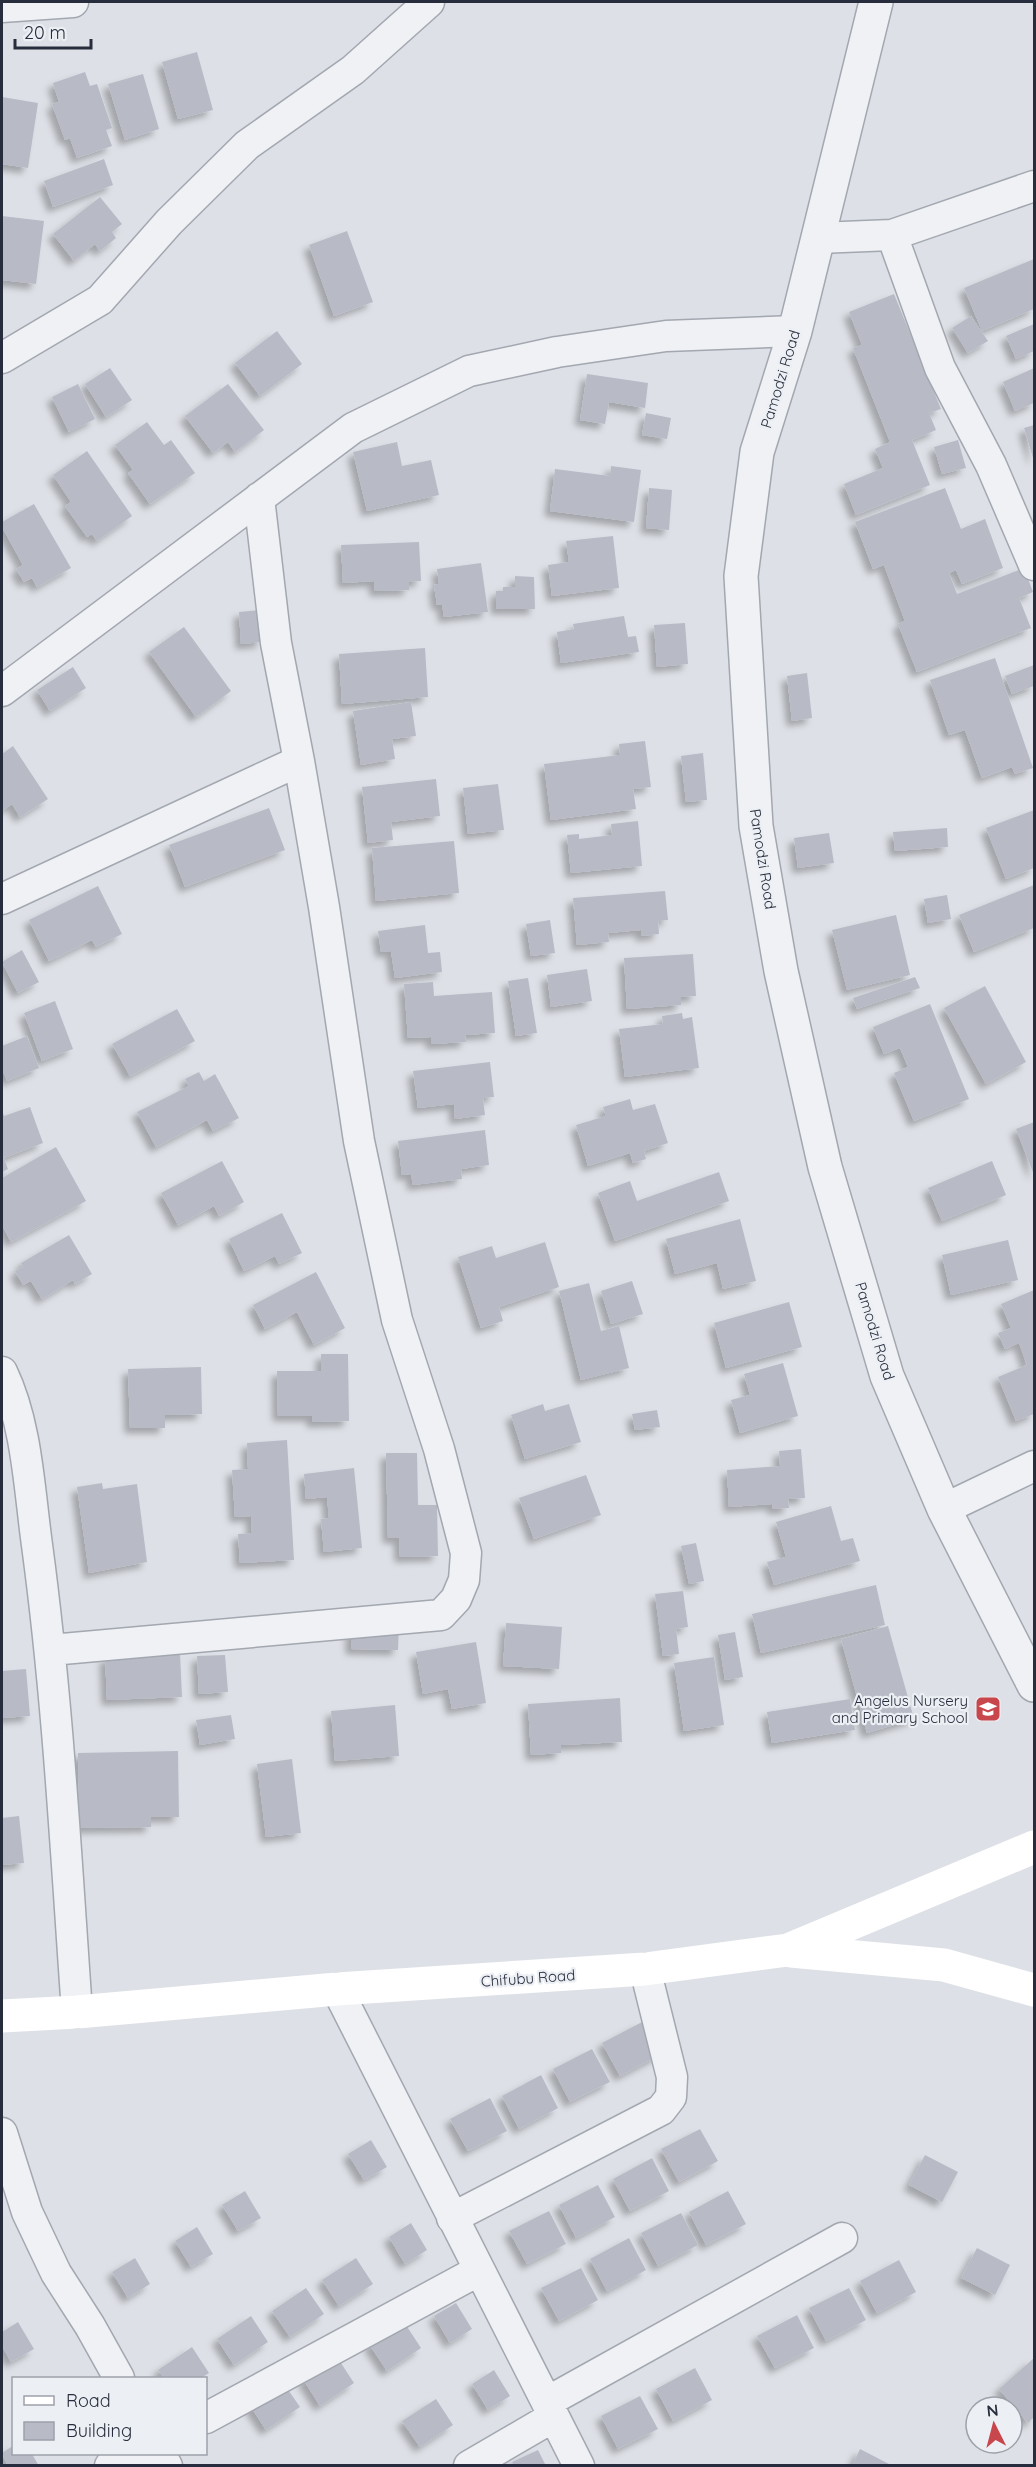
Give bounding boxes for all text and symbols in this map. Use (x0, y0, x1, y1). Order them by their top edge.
scale bar (15, 12, 92, 50)
text: 20 m (24, 21, 66, 44)
street label: Pamodzi Road (756, 328, 804, 430)
street label: Pamodzi Road (746, 807, 780, 911)
street label: Pamodzi Road (851, 1280, 899, 1382)
place label: Angelus Nursery and Primary School (832, 1691, 968, 1727)
school or university icon: Angelus Nursery and Primary School (973, 1694, 1003, 1724)
street label: Chifubu Road (480, 1965, 576, 1991)
legend (12, 2377, 207, 2455)
text: Road (66, 2389, 111, 2412)
north arrow (964, 2395, 1024, 2455)
text: N (986, 2400, 999, 2421)
text: Building (66, 2419, 132, 2442)

